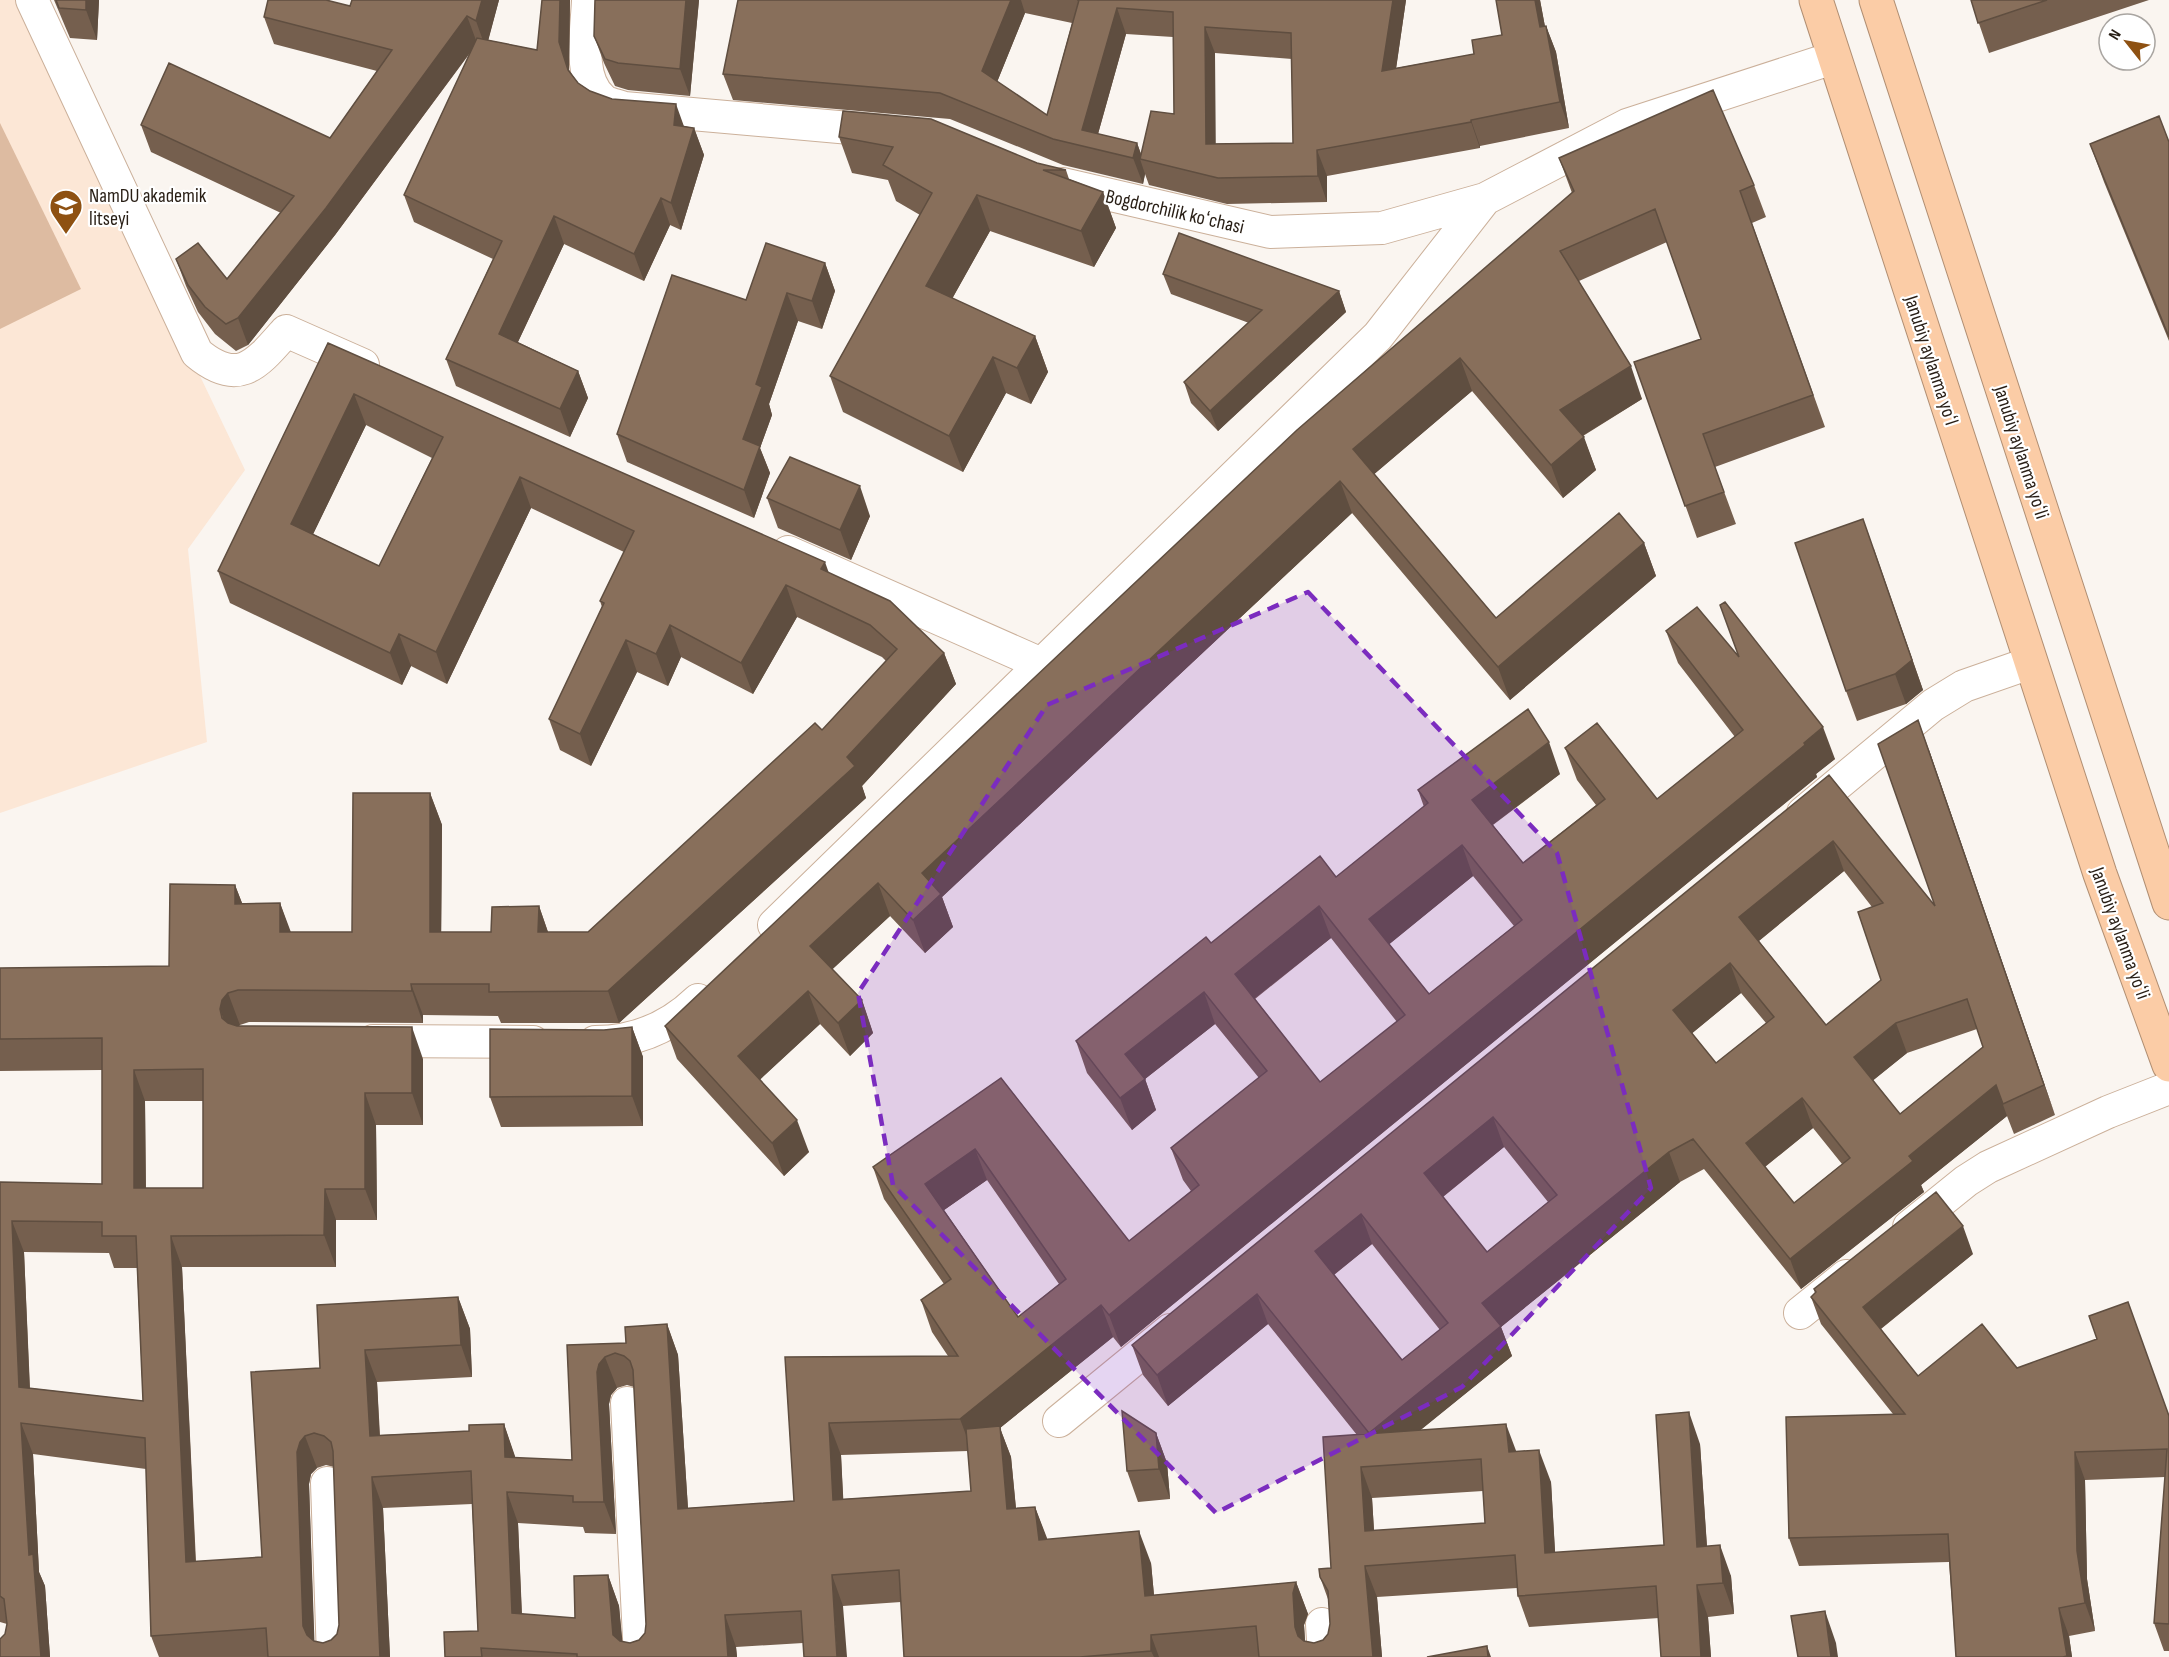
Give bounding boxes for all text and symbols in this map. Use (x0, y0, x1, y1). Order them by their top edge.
north arrow (2097, 12, 2157, 72)
text: N (2105, 26, 2126, 44)
place label: NamDU akademik litseyi (89, 184, 207, 231)
street label: Bogdorchilik koʻchasi (1103, 184, 1246, 240)
school or university icon: NamDU akademik litseyi (48, 188, 84, 235)
street label: Janubiy aylanma yoʻl (1899, 292, 1963, 428)
street label: Janubiy aylanma yoʻli (1988, 382, 2054, 522)
street label: Janubiy aylanma yoʻli (2085, 863, 2155, 1003)

